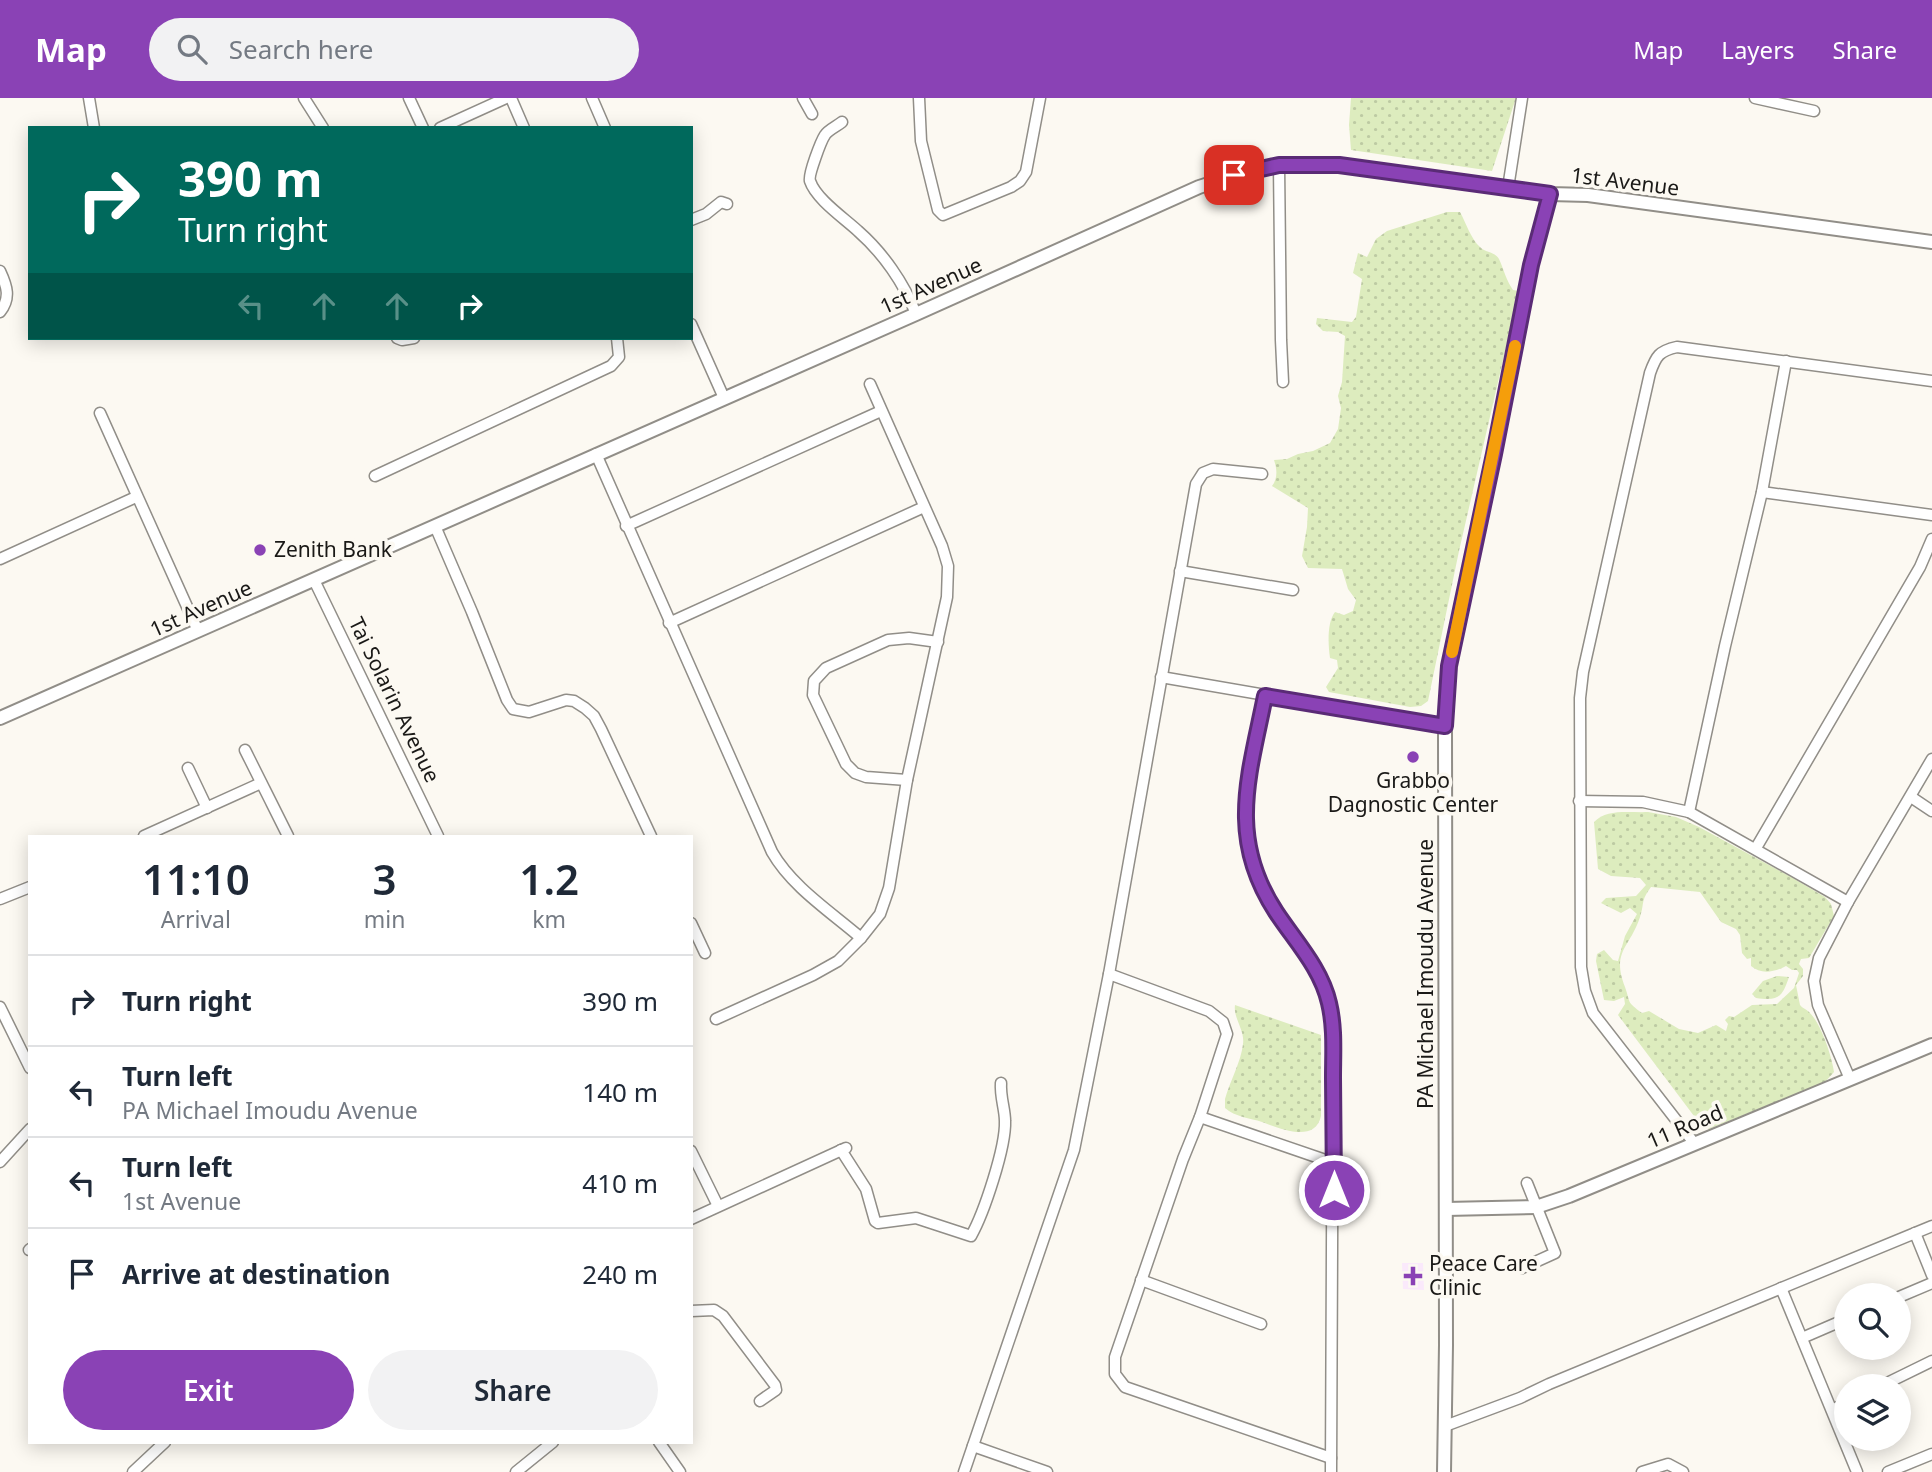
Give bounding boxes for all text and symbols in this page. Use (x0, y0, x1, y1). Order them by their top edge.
search box (149, 18, 639, 81)
text: Map (35, 27, 107, 72)
icon: search (173, 30, 211, 68)
text: Search here (229, 31, 373, 67)
text: Map (1633, 33, 1683, 66)
text: Layers (1721, 33, 1795, 66)
text: Share (1833, 33, 1897, 66)
text: 390 m (178, 145, 323, 211)
pin (1204, 145, 1264, 205)
icon: right (63, 154, 154, 245)
icon: arrive (1215, 156, 1253, 194)
street label: 1st Avenue (1569, 160, 1681, 202)
text: Turn right (178, 208, 328, 251)
street label: 1st Avenue (875, 250, 986, 320)
icon: left (232, 287, 270, 325)
icon: ahead (305, 287, 343, 325)
icon: ahead (378, 287, 416, 325)
icon: right (451, 287, 489, 325)
place label: Zenith Bank (274, 535, 393, 563)
marker: Zenith Bank (252, 542, 268, 558)
street label: 1st Avenue (145, 573, 256, 643)
street label: Tai Solarin Avenue (343, 612, 447, 787)
marker: Grabbo Dagnostic Center (1405, 749, 1421, 765)
place label: Grabbo Dagnostic Center (1328, 766, 1499, 818)
street label: PA Michael Imoudu Avenue (1411, 839, 1439, 1109)
text: 11:10 (142, 850, 250, 907)
text: 3 (373, 850, 397, 907)
text: 1.2 (519, 850, 579, 907)
text: Arrival (161, 903, 231, 935)
text: min (364, 903, 405, 935)
text: km (532, 903, 566, 935)
icon: right (63, 982, 101, 1020)
text: Turn right (122, 983, 252, 1019)
text: 390 m (582, 983, 658, 1019)
text: Turn left (122, 1058, 233, 1094)
icon: left (63, 1073, 101, 1111)
text: 140 m (582, 1074, 658, 1110)
text: PA Michael Imoudu Avenue (122, 1094, 418, 1126)
street label: 11 Road (1642, 1098, 1727, 1155)
text: Turn left (122, 1149, 233, 1185)
position arrow (1297, 1153, 1371, 1227)
icon: left (63, 1164, 101, 1202)
text: 410 m (582, 1165, 658, 1201)
text: 1st Avenue (122, 1185, 241, 1217)
place label: Peace Care Clinic (1429, 1249, 1538, 1301)
icon: arrive (63, 1255, 101, 1293)
text: Arrive at destination (122, 1256, 391, 1292)
text: 240 m (582, 1256, 658, 1292)
marker: Peace Care Clinic (1403, 1266, 1423, 1286)
map controls (1834, 1283, 1911, 1451)
button: search (1834, 1283, 1911, 1360)
button: Exit (63, 1350, 354, 1430)
button: Share (368, 1350, 658, 1430)
button: layers (1834, 1374, 1911, 1451)

